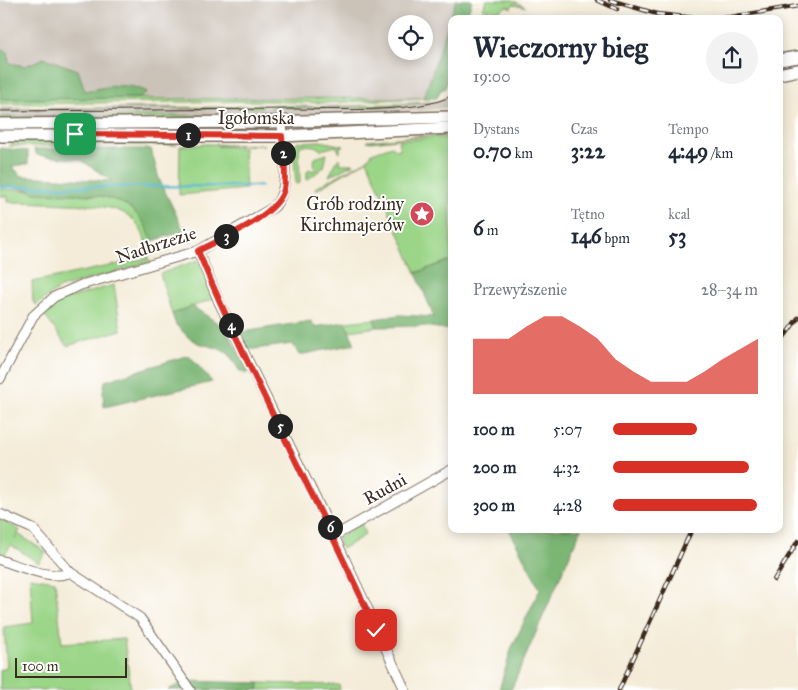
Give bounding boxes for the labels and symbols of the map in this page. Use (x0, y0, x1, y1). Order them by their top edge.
street label: Igołomska (218, 107, 295, 130)
pin (54, 113, 96, 155)
pin: 1 (176, 122, 200, 148)
pin: 2 (270, 140, 296, 166)
place label: Grób rodziny Kirchmajerów (300, 193, 405, 236)
place icon: Grób rodziny Kirchmajerów (409, 201, 435, 227)
street label: Nadbrzezie (113, 222, 199, 268)
pin: 3 (214, 224, 238, 248)
pin: 4 (218, 312, 244, 338)
pin: 5 (268, 414, 292, 438)
street label: Rudni (360, 468, 410, 510)
pin: 6 (318, 514, 342, 540)
pin (355, 609, 397, 651)
scale bar (15, 655, 128, 678)

